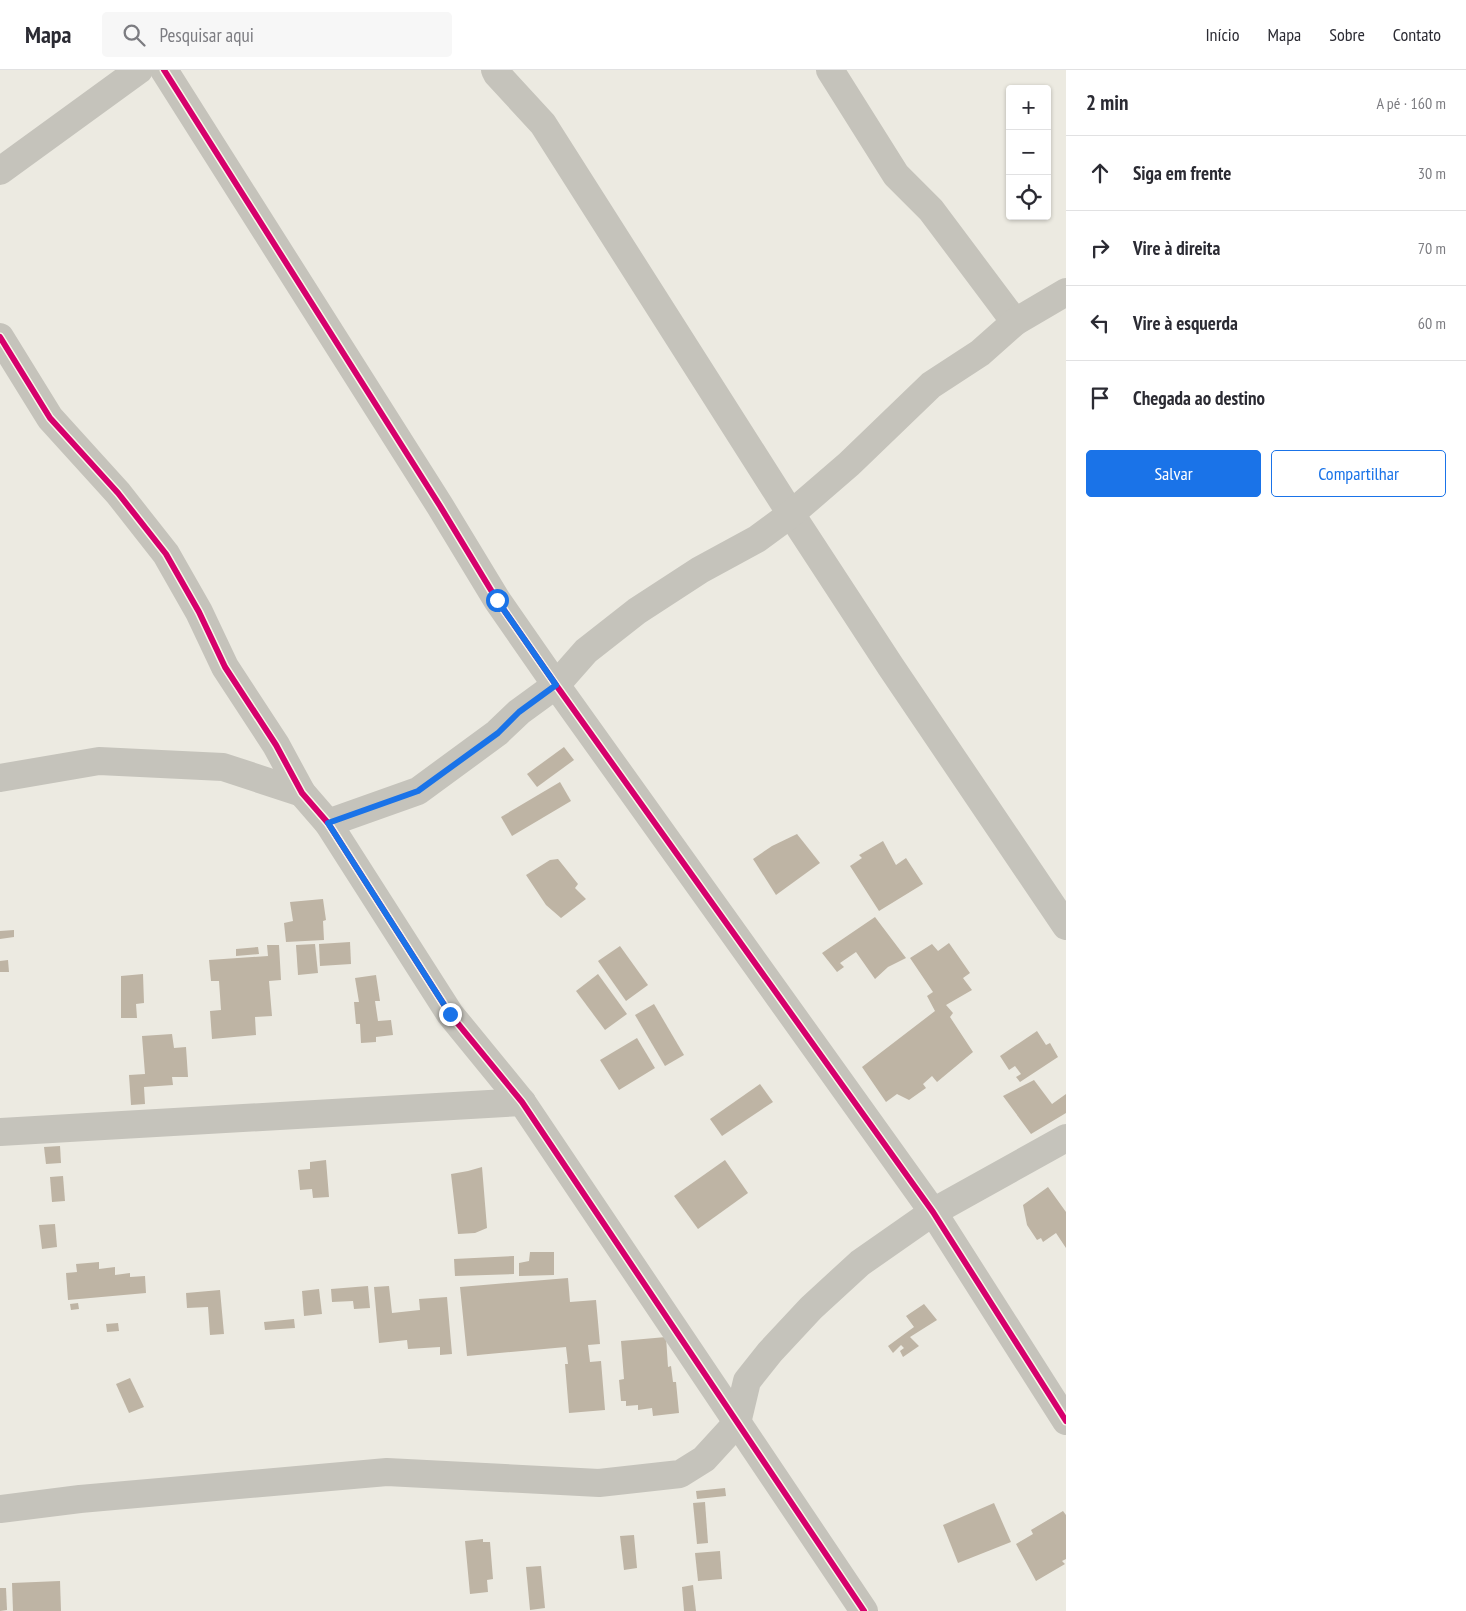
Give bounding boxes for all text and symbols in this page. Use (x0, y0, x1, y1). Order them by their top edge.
search box (102, 12, 452, 57)
text: Mapa (25, 19, 72, 50)
icon: search (120, 21, 148, 49)
text: Pesquisar aqui (160, 23, 254, 47)
text: Início (1205, 23, 1239, 46)
text: Mapa (1267, 23, 1301, 46)
text: Sobre (1329, 23, 1365, 46)
text: Contato (1393, 23, 1441, 46)
map controls (1006, 85, 1051, 220)
button: + (1006, 85, 1051, 130)
text: 2 min (1086, 89, 1128, 116)
text: A pé · 160 m (1376, 93, 1446, 113)
button: − (1006, 130, 1051, 175)
icon: ahead (1086, 159, 1114, 187)
text: Siga em frente (1133, 161, 1231, 185)
text: 30 m (1418, 163, 1446, 183)
button: locate (1006, 175, 1051, 220)
icon: right (1086, 234, 1114, 262)
text: Vire à direita (1133, 236, 1220, 260)
text: 70 m (1418, 238, 1446, 258)
icon: left (1086, 309, 1114, 337)
text: Vire à esquerda (1133, 311, 1238, 335)
text: 60 m (1418, 313, 1446, 333)
icon: arrive (1086, 384, 1114, 412)
text: Chegada ao destino (1133, 386, 1265, 410)
button: Salvar (1086, 450, 1261, 497)
button: Compartilhar (1271, 450, 1446, 497)
route start (486, 589, 509, 612)
route end (439, 1003, 462, 1026)

